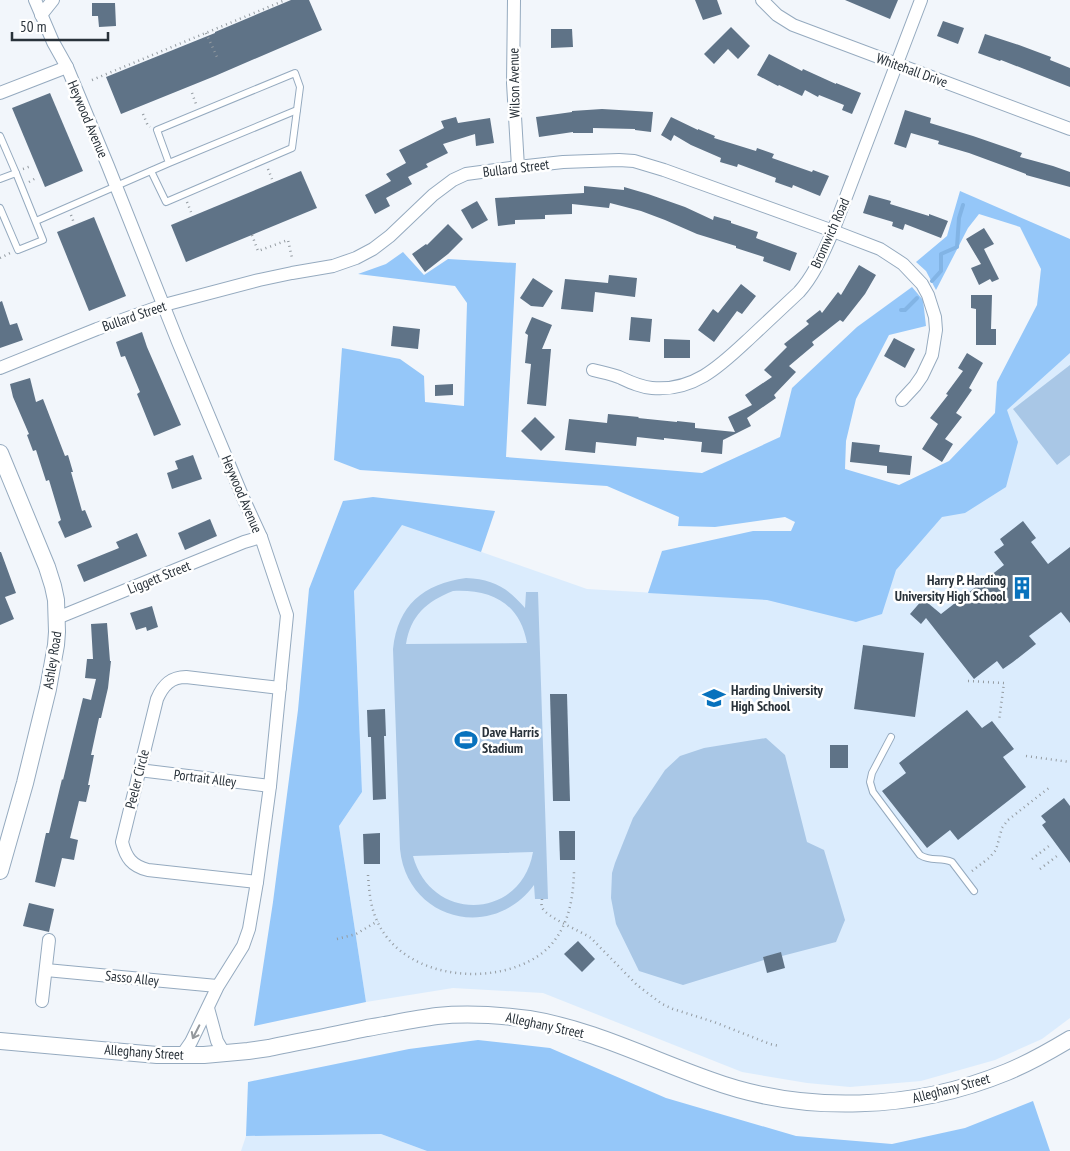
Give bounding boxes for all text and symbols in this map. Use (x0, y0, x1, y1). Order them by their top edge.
scale bar (12, 10, 109, 42)
text: 50 m (20, 17, 46, 36)
street label: Wilson Avenue (504, 47, 524, 118)
street label: Whitehall Drive (874, 49, 950, 91)
street label: Heywood Avenue (64, 77, 113, 161)
street label: Bullard Street (482, 155, 550, 181)
street label: Bromwich Road (807, 195, 853, 271)
street label: Bullard Street (100, 297, 169, 335)
street label: Heywood Avenue (218, 452, 267, 536)
street label: Liggett Street (125, 556, 193, 598)
place label: Harry P. Harding University High School (895, 571, 1007, 605)
building icon: Harry P. Harding University High School (1009, 575, 1035, 601)
street label: Ashley Road (39, 630, 65, 690)
place label: Harding University High School (731, 681, 823, 715)
school or university icon: Harding University High School (701, 685, 727, 711)
place label: Dave Harris Stadium (482, 723, 539, 757)
sports icon: Dave Harris Stadium (453, 727, 479, 753)
street label: Peeler Circle (121, 747, 153, 811)
street label: Portrait Alley (173, 765, 238, 791)
street label: Sasso Alley (104, 966, 160, 990)
street label: Alleghany Street (504, 1008, 586, 1042)
one-way arrow (190, 1024, 200, 1039)
street label: Alleghany Street (104, 1040, 184, 1064)
street label: Alleghany Street (910, 1069, 992, 1107)

